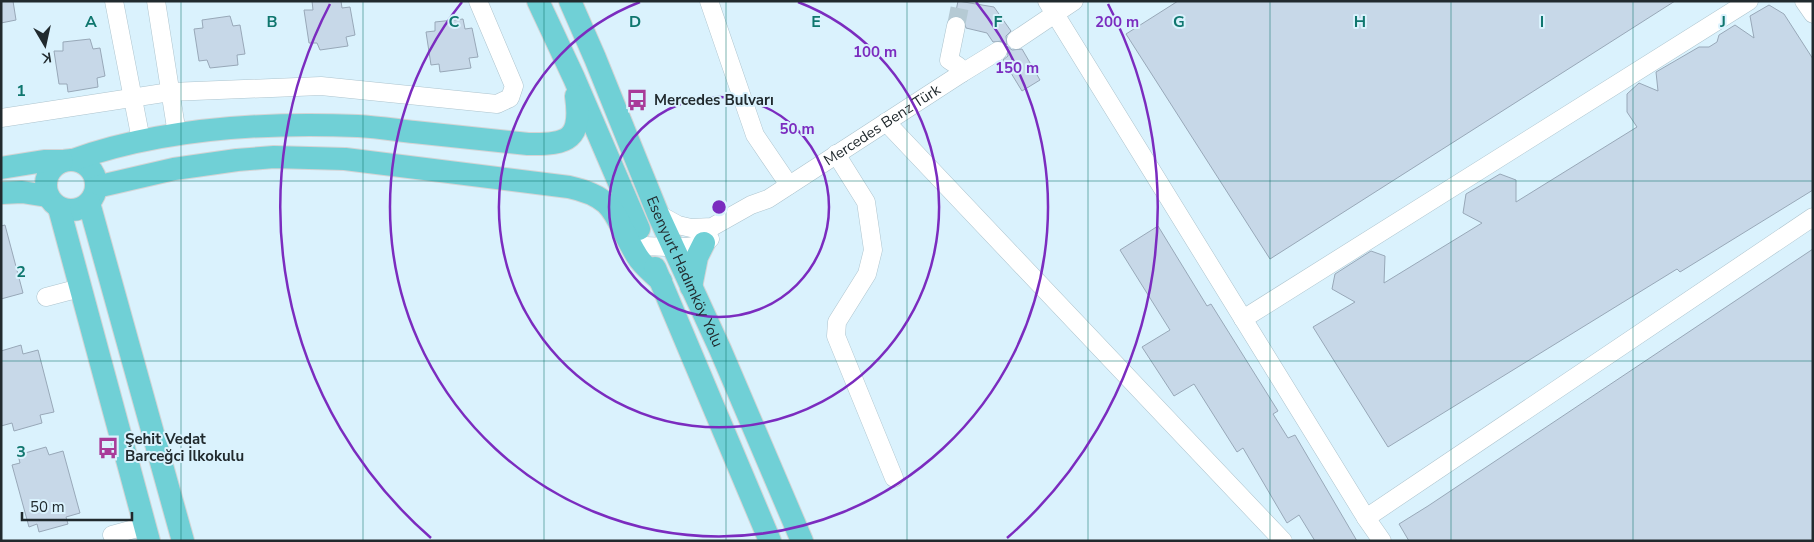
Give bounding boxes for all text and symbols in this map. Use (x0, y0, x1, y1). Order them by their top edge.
text: A (85, 11, 97, 33)
text: B (266, 11, 278, 33)
text: C (449, 11, 460, 33)
text: D (629, 11, 641, 33)
text: E (811, 11, 821, 33)
text: F (994, 11, 1003, 33)
text: G (1173, 11, 1185, 33)
text: H (1354, 11, 1366, 33)
text: I (1540, 11, 1544, 33)
text: J (1719, 11, 1726, 33)
text: 200 m (1095, 12, 1139, 32)
north arrow (20, 20, 70, 70)
text: 100 m (853, 42, 897, 62)
text: K (40, 47, 53, 68)
text: 150 m (995, 58, 1039, 78)
street label: Mercedes Benz Türk (820, 79, 945, 170)
text: 1 (16, 80, 26, 102)
bus stop icon: Mercedes Bulvarı (624, 87, 650, 113)
place label: Mercedes Bulvarı (654, 90, 774, 110)
text: 50 m (779, 119, 815, 139)
street label: Esenyurt Hadımköy Yolu (642, 193, 728, 350)
centre of rings (710, 198, 728, 216)
text: 2 (16, 261, 26, 283)
place label: Şehit Vedat Barceğci İlkokulu (125, 429, 244, 466)
bus stop icon: Şehit Vedat Barceğci İlkokulu (95, 435, 121, 461)
text: 3 (16, 441, 26, 463)
scale bar (22, 490, 132, 522)
text: 50 m (30, 497, 65, 517)

